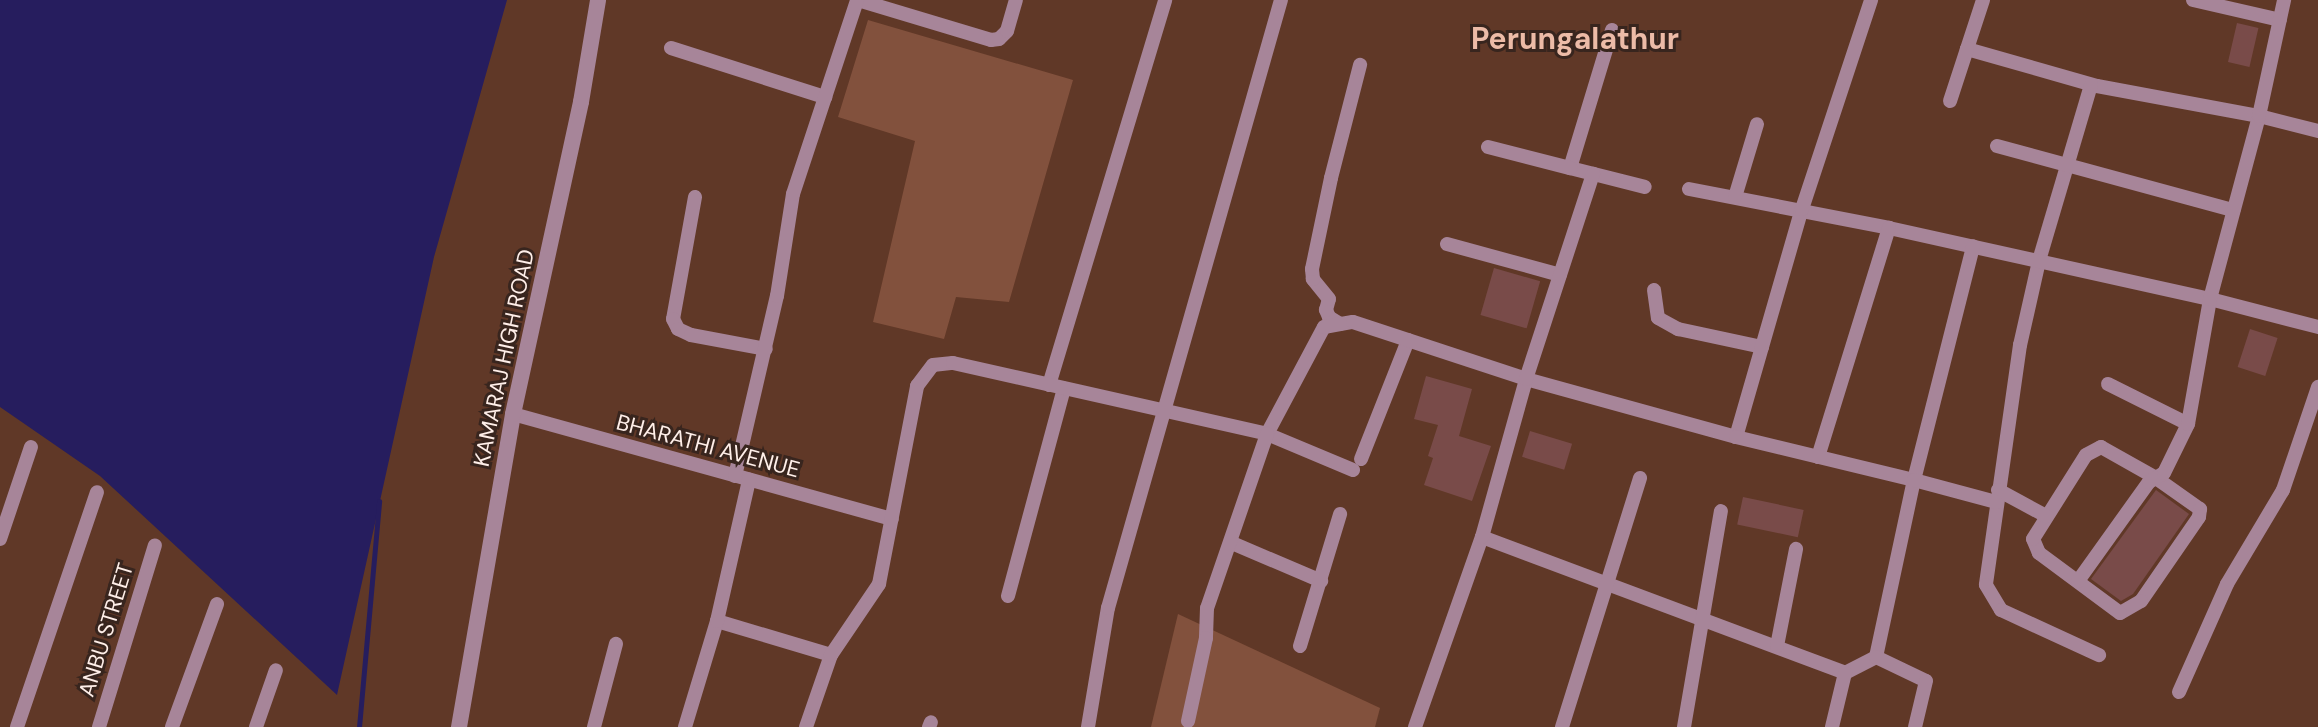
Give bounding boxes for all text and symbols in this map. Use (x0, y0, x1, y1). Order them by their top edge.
district label: Perungalathur (1471, 21, 1679, 57)
street label: KAMARAJ HIGH ROAD (468, 247, 540, 469)
street label: BHARATHI AVENUE (613, 409, 803, 483)
street label: ANBU STREET (73, 560, 139, 700)

